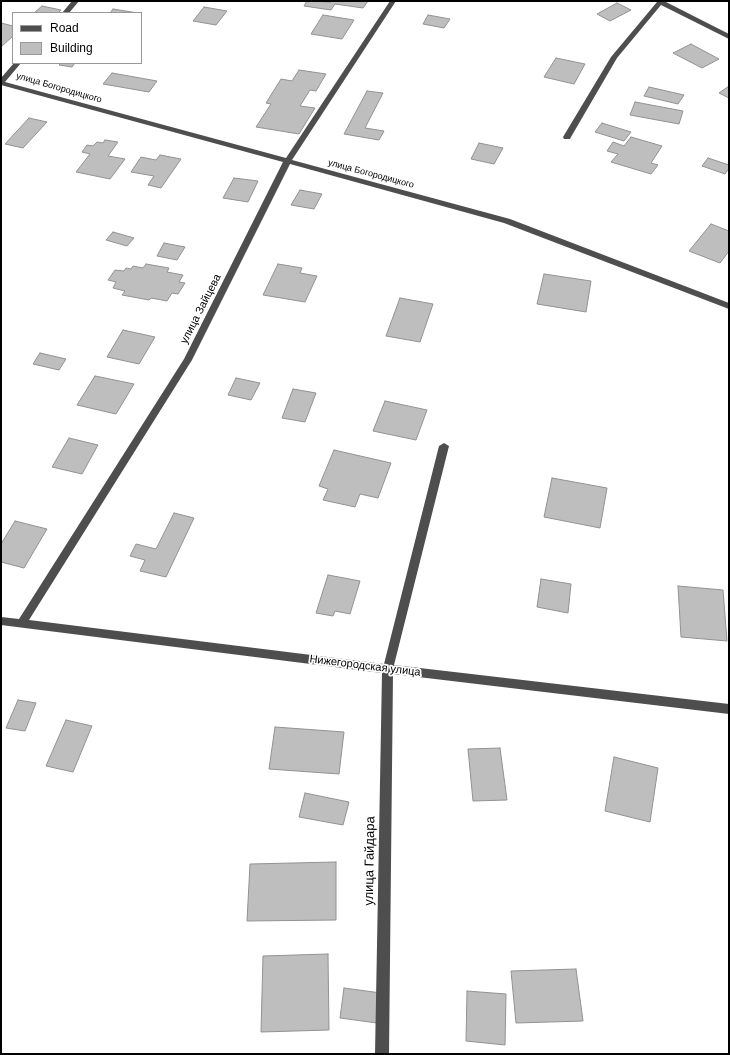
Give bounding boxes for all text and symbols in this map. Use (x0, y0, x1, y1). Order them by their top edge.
legend (12, 12, 142, 64)
text: Road (50, 21, 79, 35)
text: Building (50, 41, 93, 55)
street label: улица Богородицкого (15, 71, 103, 105)
street label: улица Богородицкого (327, 157, 415, 191)
street label: улица Зайцева (178, 272, 224, 346)
street label: Нижегородская улица (309, 653, 421, 679)
street label: улица Гайдара (361, 816, 379, 906)

